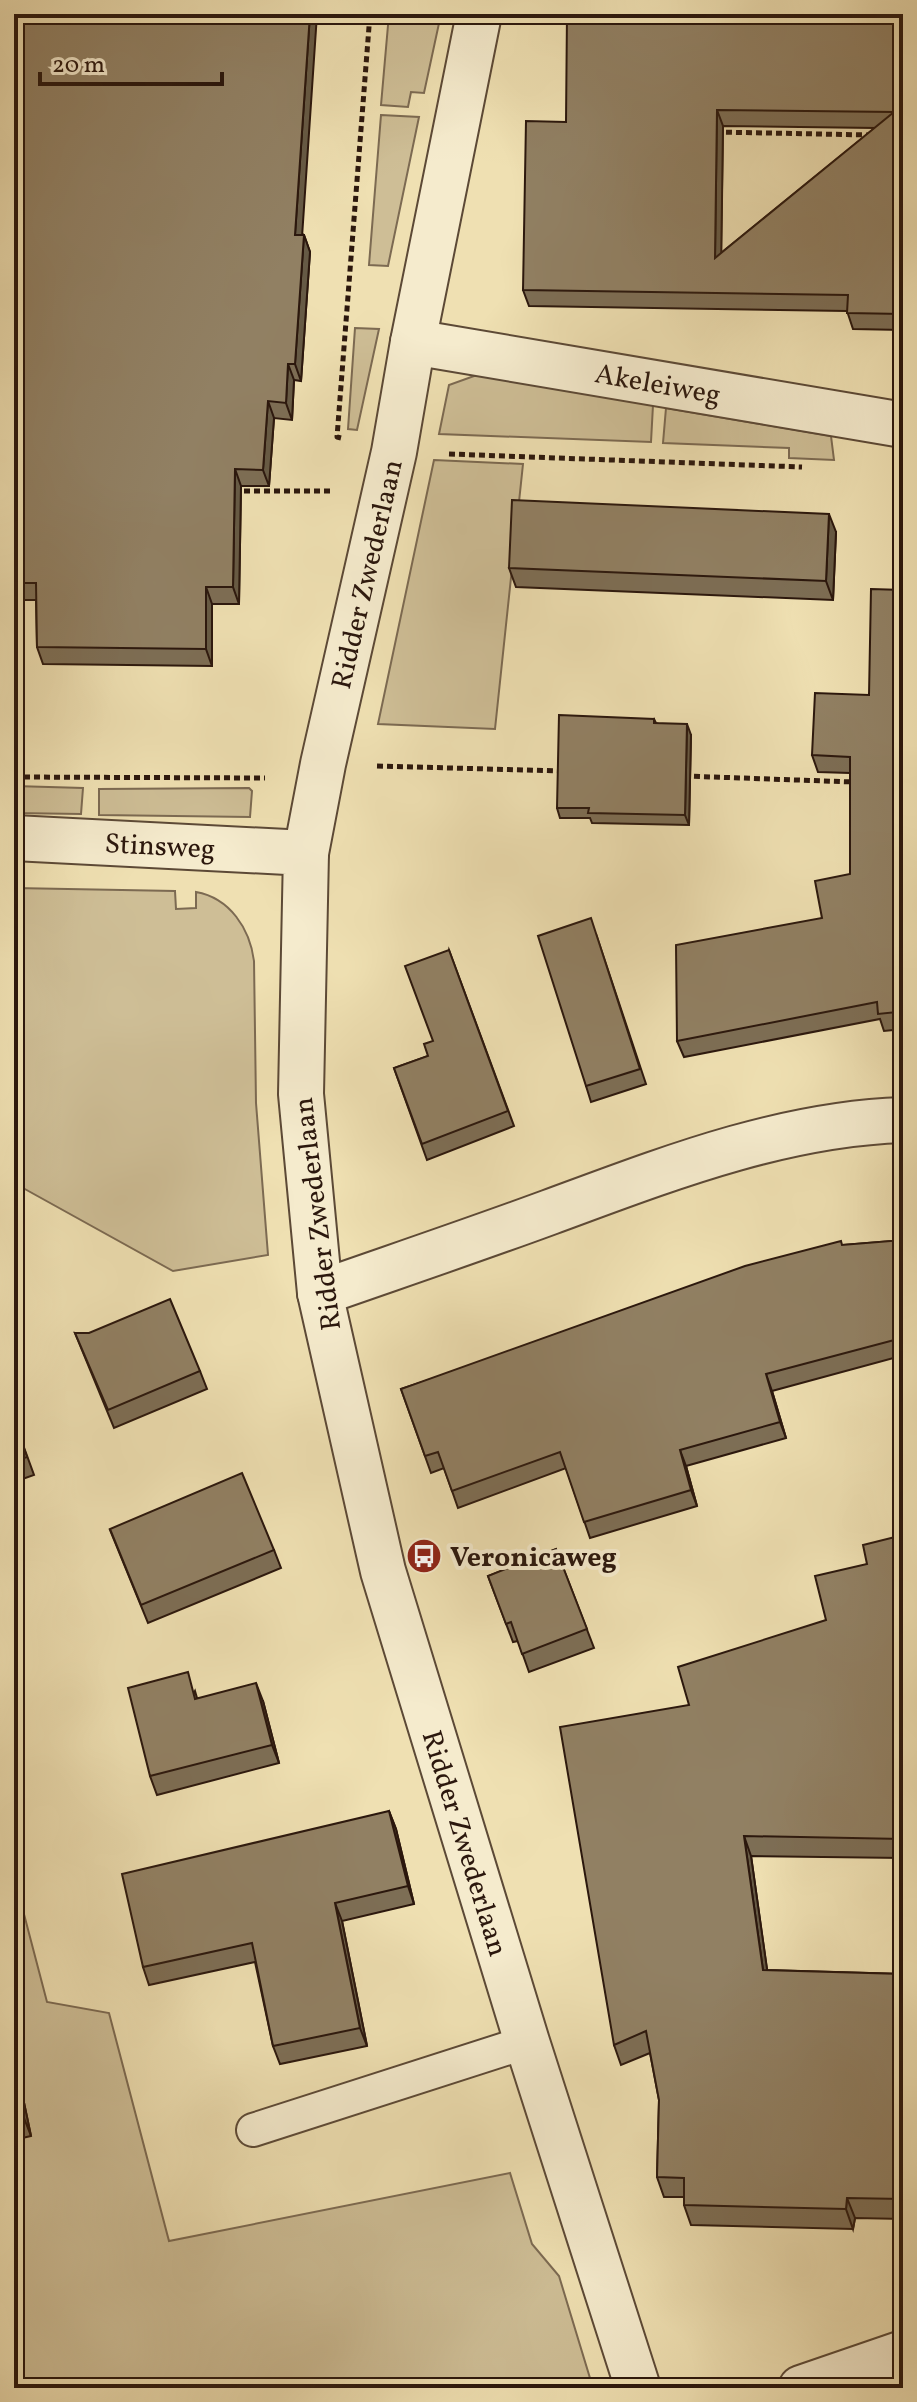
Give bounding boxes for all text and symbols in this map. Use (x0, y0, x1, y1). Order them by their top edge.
scale bar (40, 36, 222, 86)
text: 20 m (52, 49, 105, 83)
street label: Akeleiweg (592, 355, 723, 416)
street label: Ridder Zwederlaan (323, 456, 414, 693)
street label: Stinsweg (104, 825, 216, 870)
street label: Ridder Zwederlaan (285, 1095, 352, 1332)
bus stop icon: Veronicaweg (405, 1537, 443, 1575)
place label: Veronicaweg (450, 1539, 617, 1578)
street label: Ridder Zwederlaan (411, 1726, 517, 1962)

